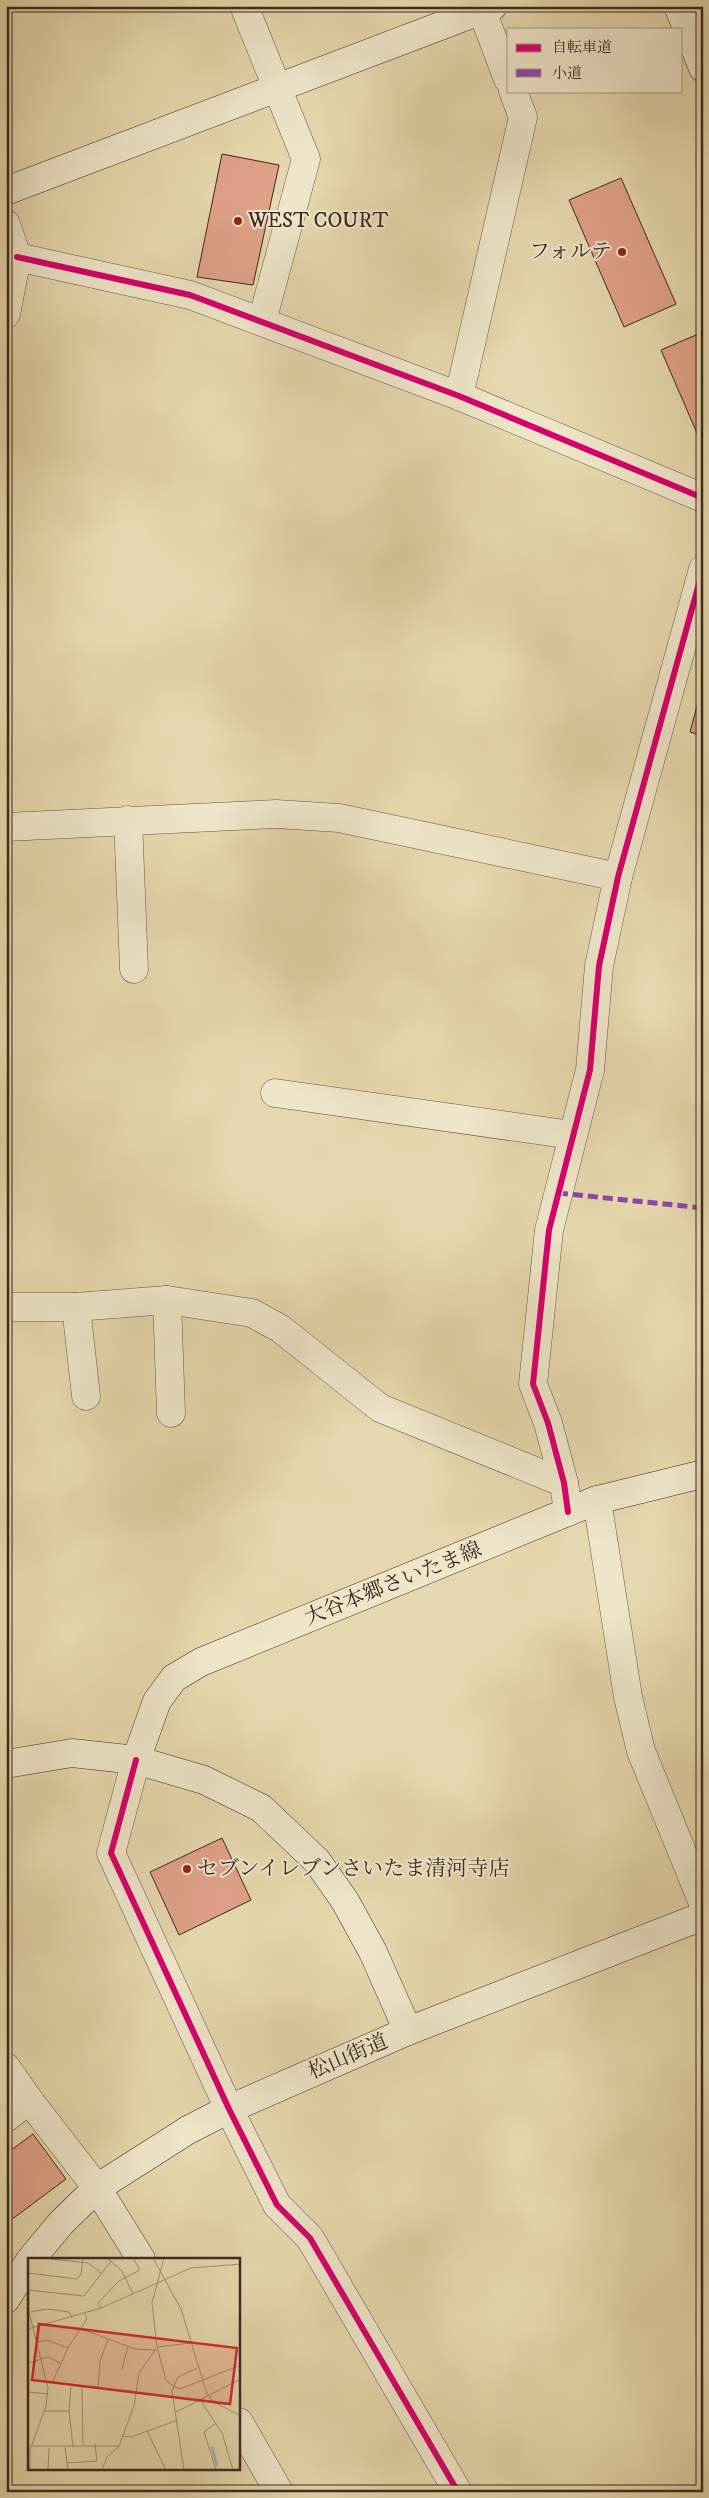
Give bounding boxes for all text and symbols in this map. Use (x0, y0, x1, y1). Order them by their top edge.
legend (507, 28, 682, 92)
text: 自転車道 (552, 38, 612, 57)
text: 小道 (552, 64, 582, 83)
place label: WEST COURT (247, 208, 388, 234)
marker: WEST COURT (232, 215, 244, 227)
place label: フォルテ (529, 239, 612, 265)
marker: フォルテ (616, 246, 628, 258)
street label: 大谷本郷さいたま線 (301, 1537, 485, 1631)
place label: セブンイレブンさいたま清河寺店 (197, 1856, 509, 1882)
marker: セブンイレブンさいたま清河寺店 (181, 1863, 193, 1875)
street label: 松山街道 (304, 2029, 392, 2085)
inset map (28, 2258, 240, 2470)

